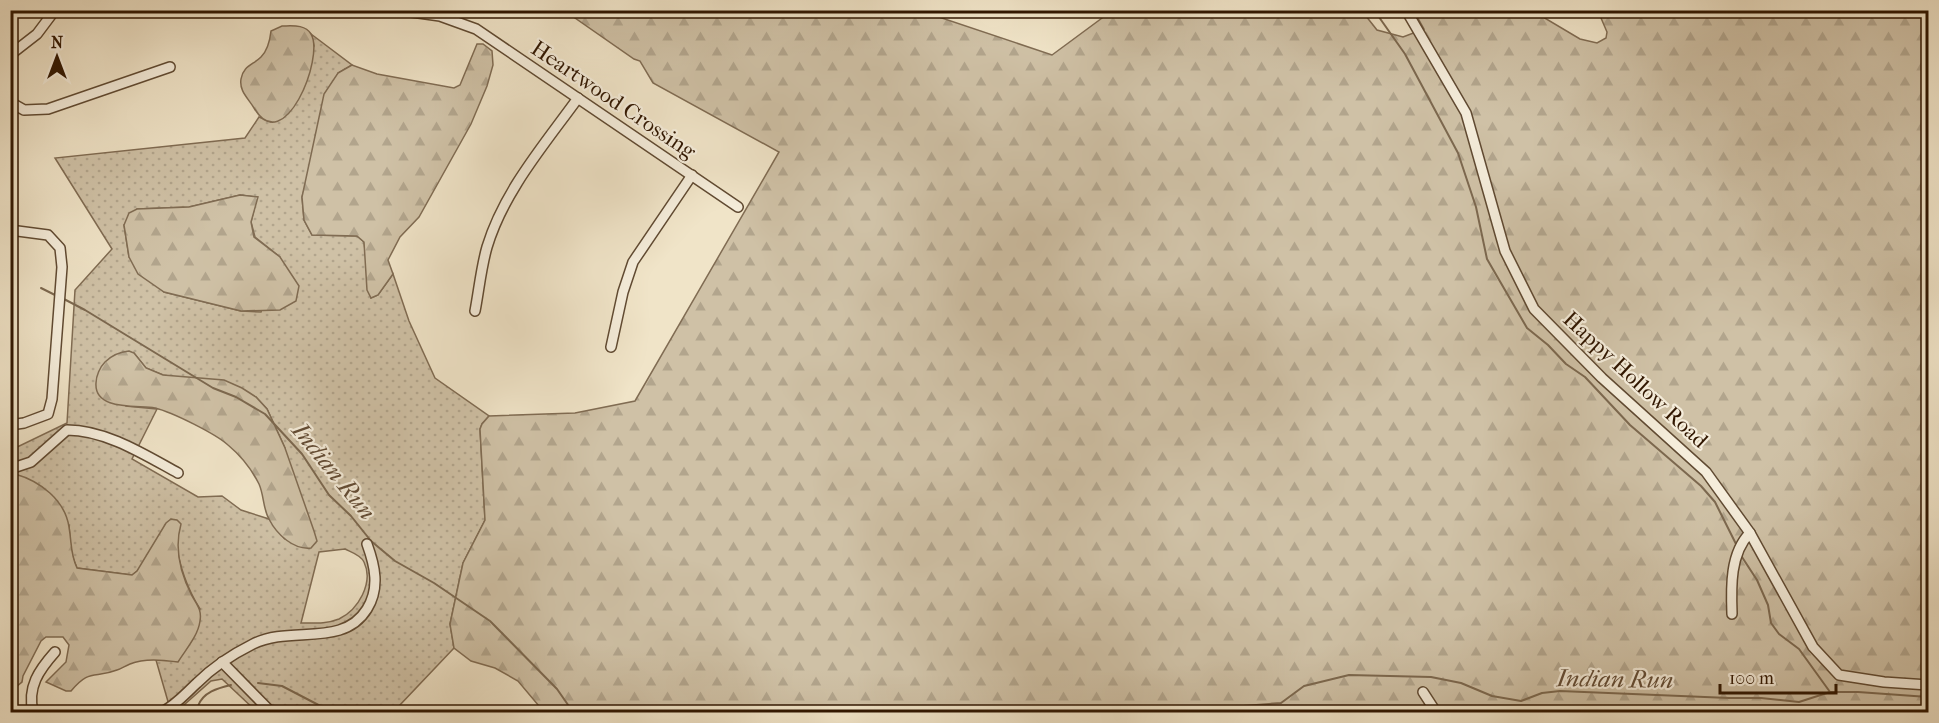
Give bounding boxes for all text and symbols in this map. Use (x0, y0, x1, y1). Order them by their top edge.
north arrow (27, 27, 87, 87)
text: N (51, 33, 64, 52)
street label: Heartwood Crossing (526, 35, 701, 165)
street label: Happy Hollow Road (1558, 306, 1714, 454)
water label: Indian Run (286, 416, 382, 525)
scale bar (1720, 657, 1836, 695)
water label: Indian Run (1555, 664, 1674, 694)
text: 100 m (1729, 668, 1774, 689)

